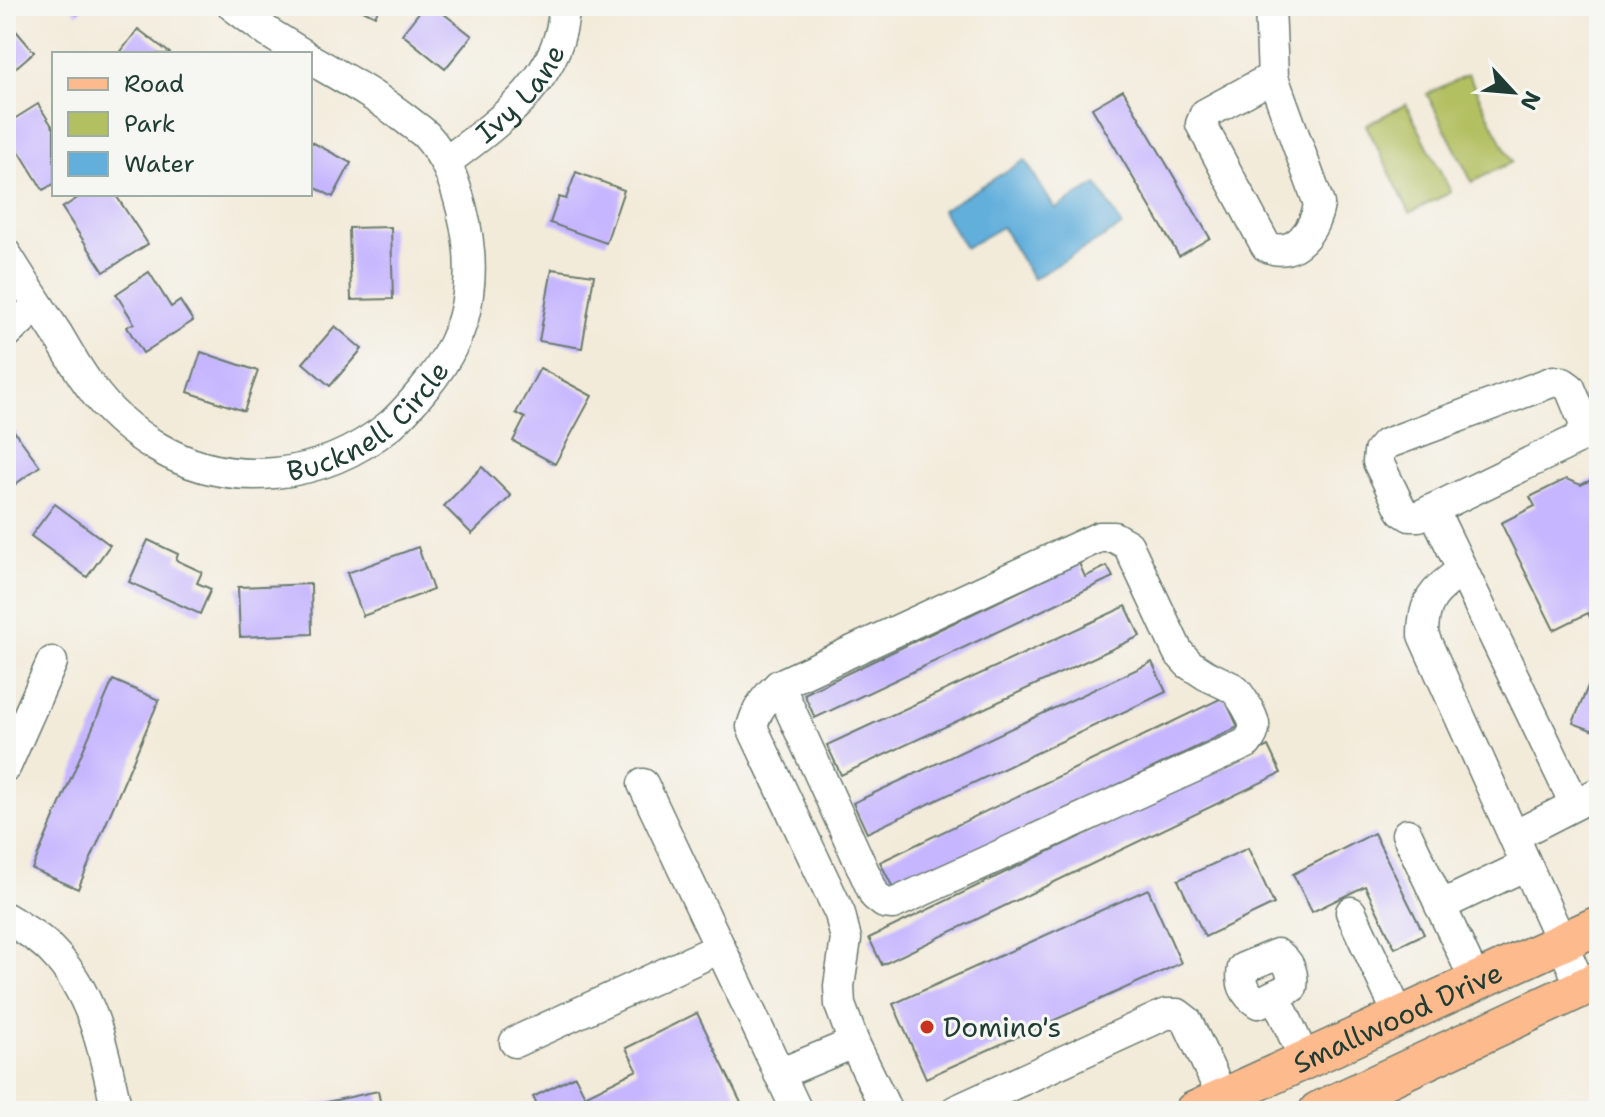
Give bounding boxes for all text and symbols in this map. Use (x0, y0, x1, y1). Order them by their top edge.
street label: Ivy Lane (468, 39, 574, 152)
legend (52, 52, 312, 196)
north arrow (1473, 52, 1553, 132)
text: Road (124, 68, 184, 100)
text: N (1514, 86, 1547, 115)
text: Park (124, 108, 176, 140)
text: Water (124, 148, 195, 180)
street label: Bucknell Circle (284, 354, 458, 490)
street label: Smallwood Drive (1287, 953, 1509, 1082)
place label: Domino's (943, 1008, 1061, 1046)
marker: Domino's (918, 1018, 936, 1036)

